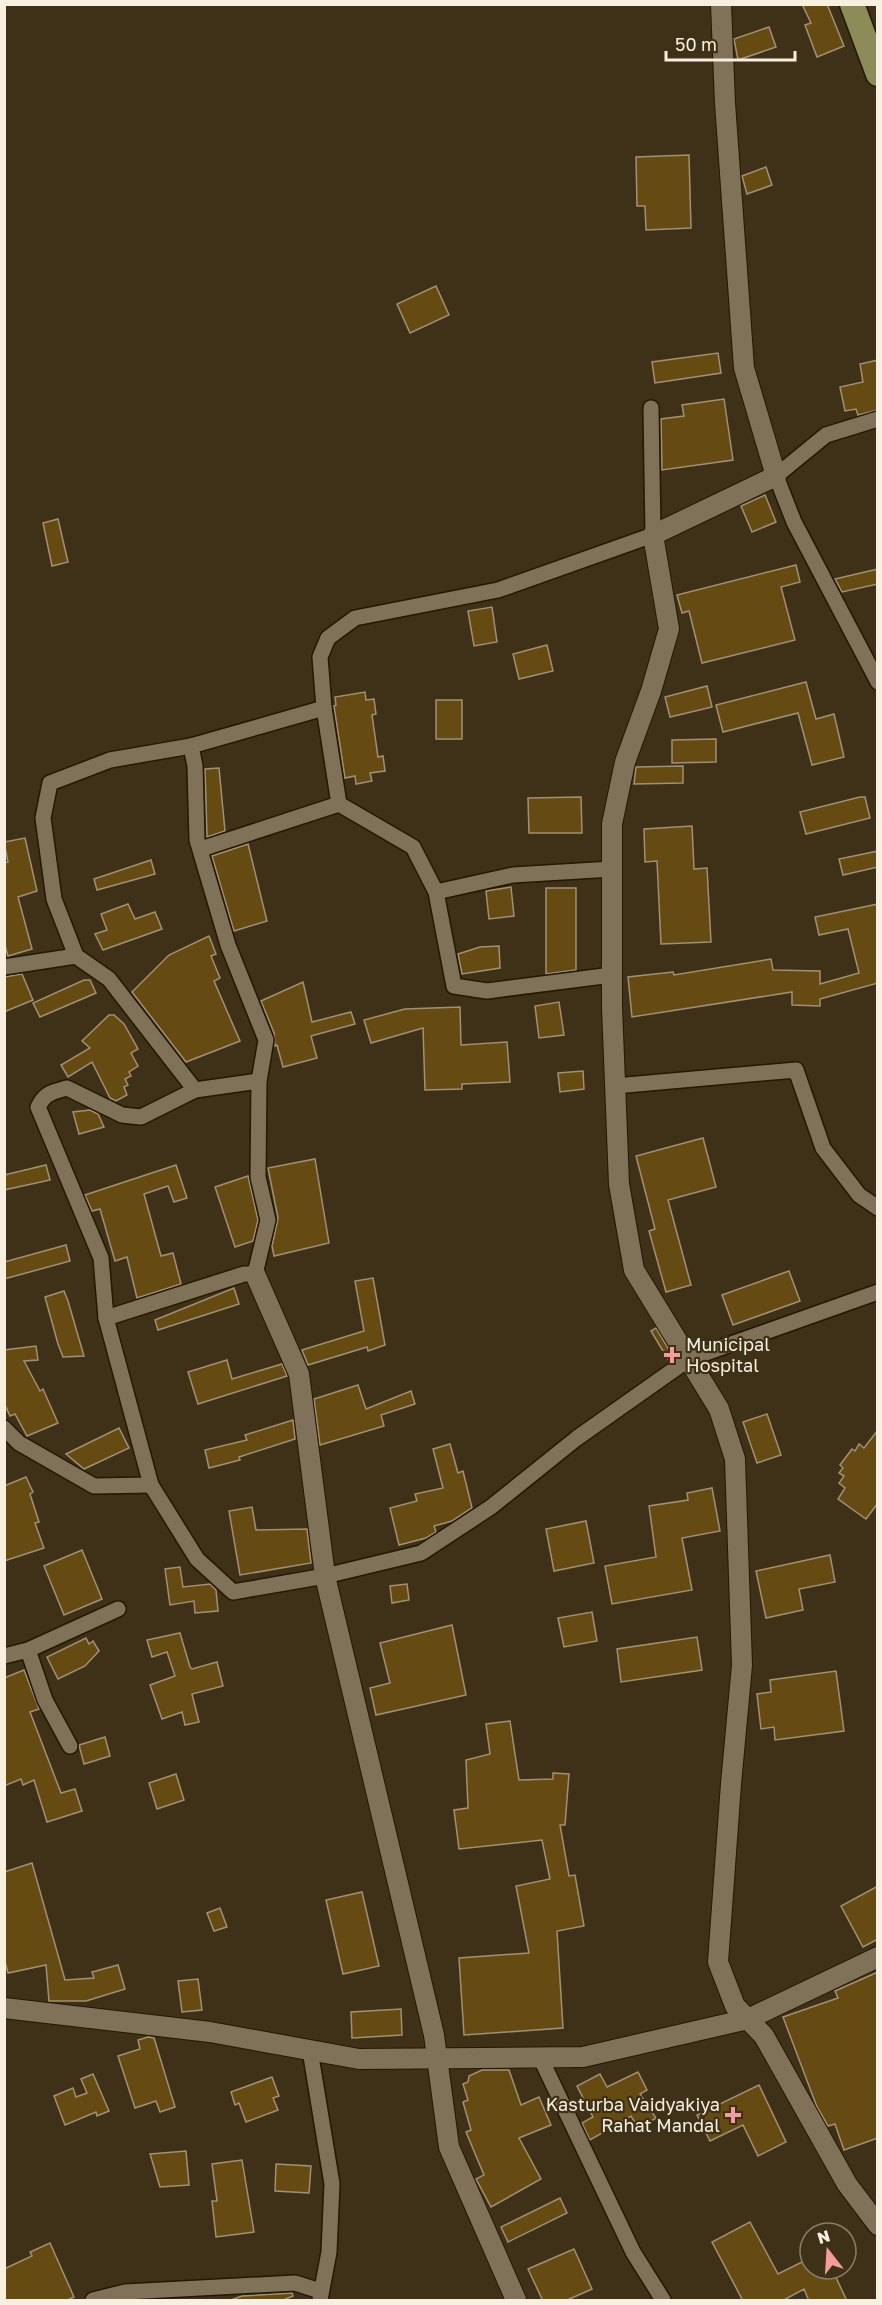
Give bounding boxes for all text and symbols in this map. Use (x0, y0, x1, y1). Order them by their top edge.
scale bar (666, 24, 795, 62)
text: 50 m (675, 33, 717, 55)
place label: Municipal Hospital (686, 1333, 770, 1376)
marker: Municipal Hospital (663, 1346, 681, 1364)
place label: Kasturba Vaidyakiya Rahat Mandal (546, 2093, 720, 2136)
marker: Kasturba Vaidyakiya Rahat Mandal (724, 2106, 742, 2124)
north arrow (798, 2221, 858, 2281)
text: N (815, 2225, 832, 2248)

